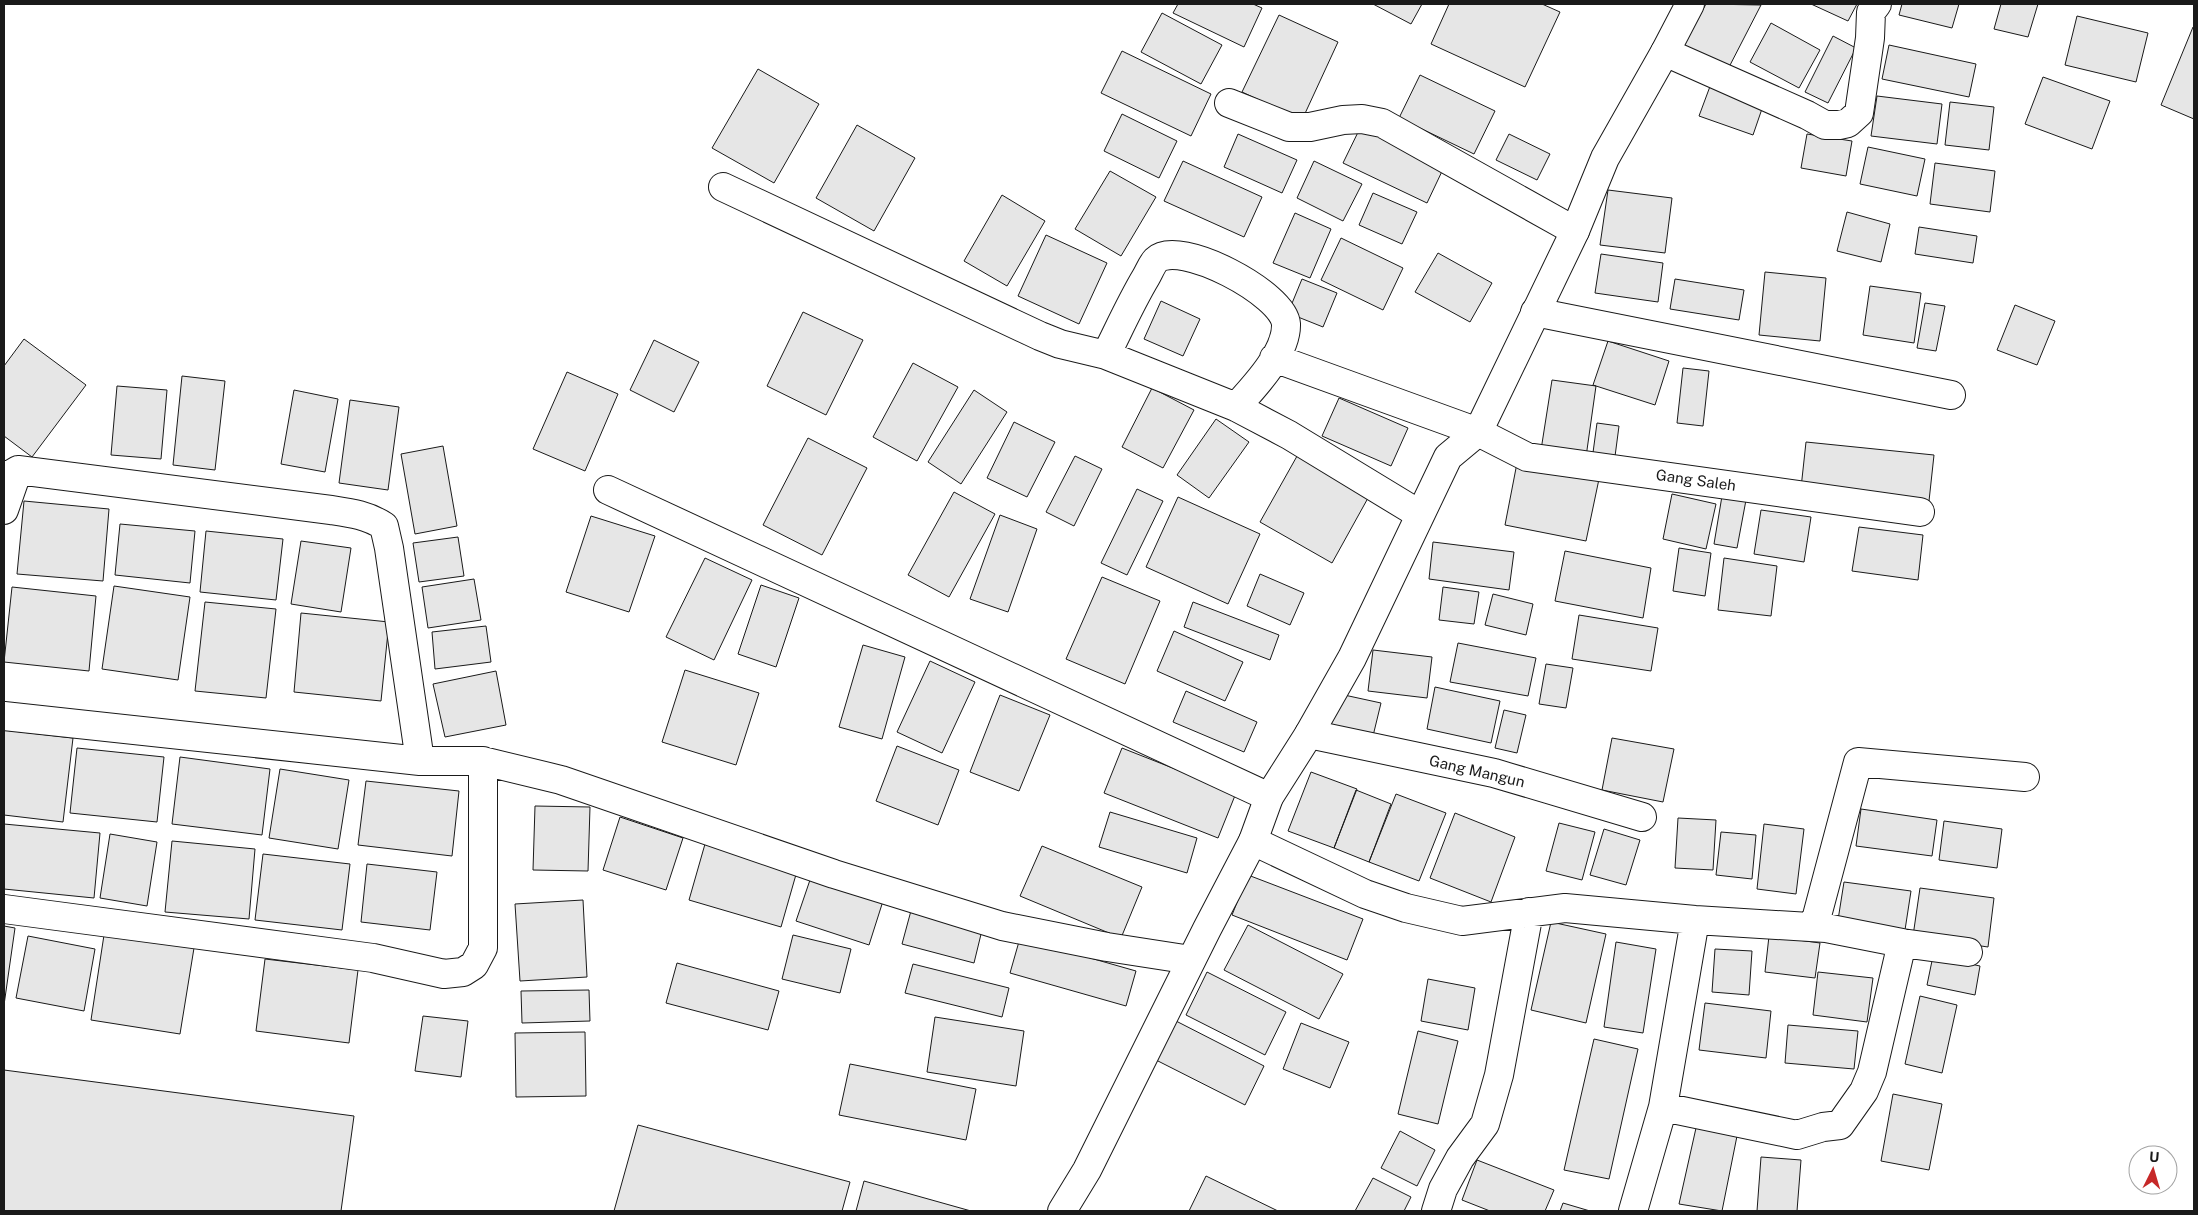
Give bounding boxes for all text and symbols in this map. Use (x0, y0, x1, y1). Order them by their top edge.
street label: Gang Saleh (1655, 466, 1737, 494)
street label: Gang Mangun (1427, 752, 1527, 790)
north arrow (2128, 1145, 2178, 1195)
text: U (2148, 1149, 2160, 1165)

